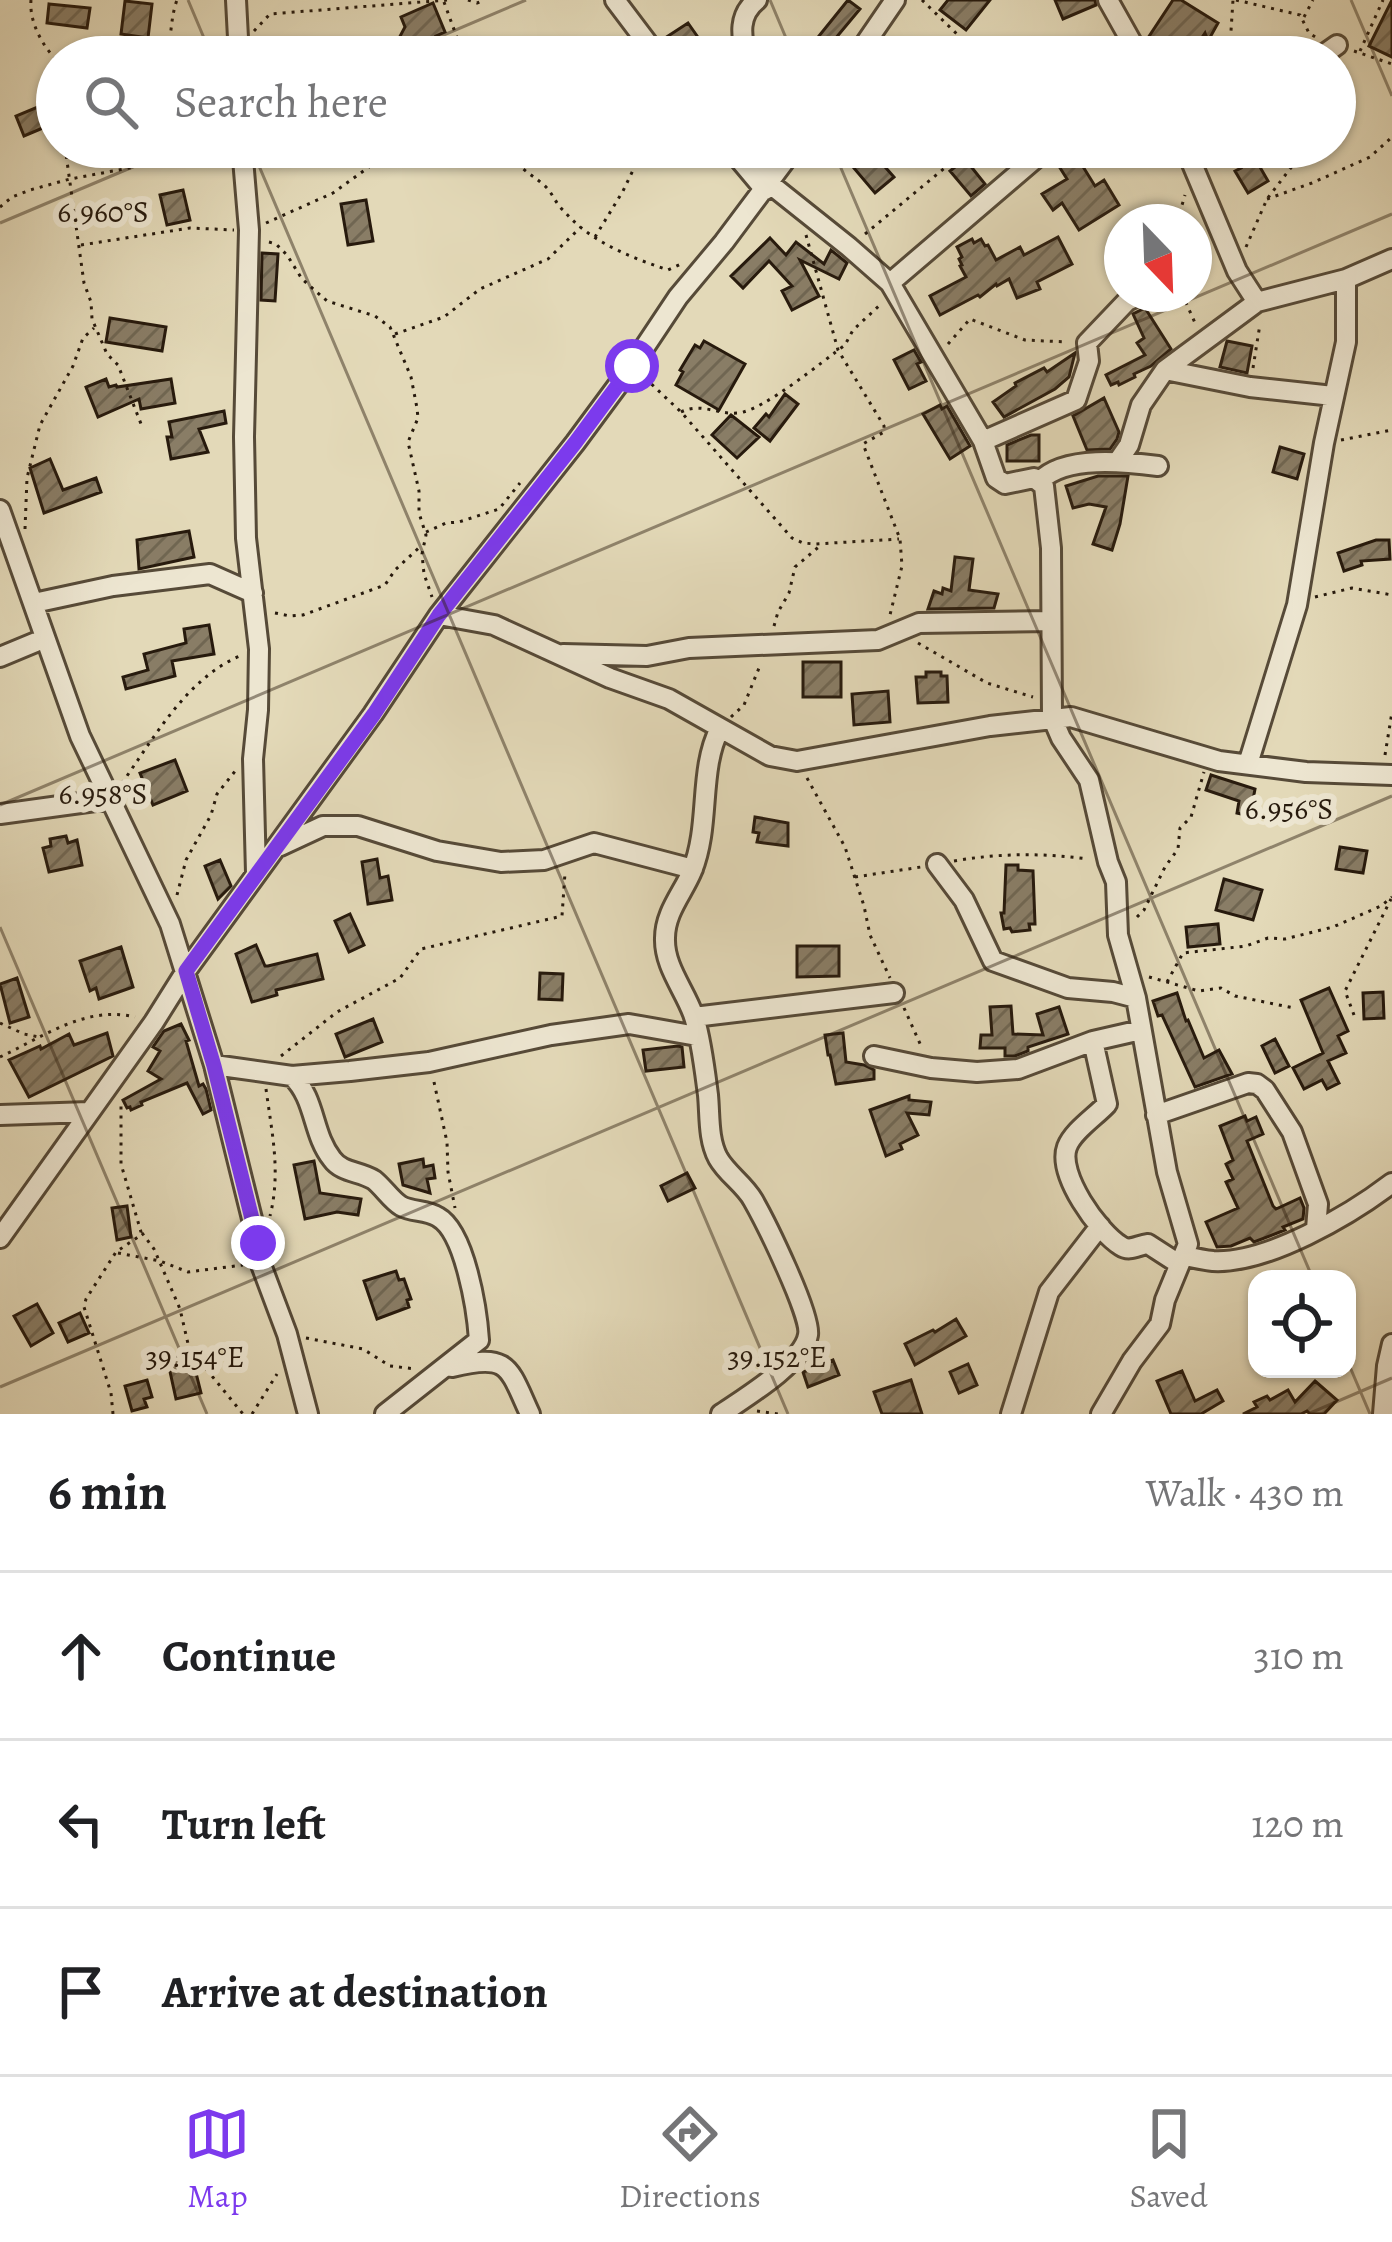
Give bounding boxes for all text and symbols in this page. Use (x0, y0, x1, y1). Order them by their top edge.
search box (36, 36, 1356, 168)
icon: search (78, 69, 144, 135)
text: Search here (174, 71, 388, 133)
text: 6.960°S (57, 192, 149, 232)
north arrow (1104, 204, 1212, 312)
route start (605, 339, 659, 393)
text: 6.958°S (58, 774, 148, 814)
text: 6.956°S (1245, 789, 1333, 829)
route end (231, 1216, 285, 1270)
map controls (1248, 1270, 1356, 1378)
button: locate (1248, 1270, 1356, 1378)
text: 39.154°E (146, 1337, 244, 1377)
text: 39.152°E (727, 1337, 827, 1377)
text: 6 min (48, 1457, 167, 1527)
text: Walk · 430 m (1146, 1466, 1344, 1519)
icon: ahead (48, 1623, 114, 1689)
text: Continue (162, 1625, 336, 1687)
text: 310 m (1253, 1629, 1344, 1682)
icon: left (48, 1791, 114, 1857)
text: Turn left (162, 1793, 326, 1855)
text: 120 m (1251, 1797, 1344, 1850)
icon: arrive (48, 1959, 114, 2025)
text: Arrive at destination (162, 1961, 548, 2023)
tab: Map (184, 2101, 250, 2218)
tab: Directions (619, 2101, 761, 2218)
tab: Saved (1129, 2101, 1208, 2218)

